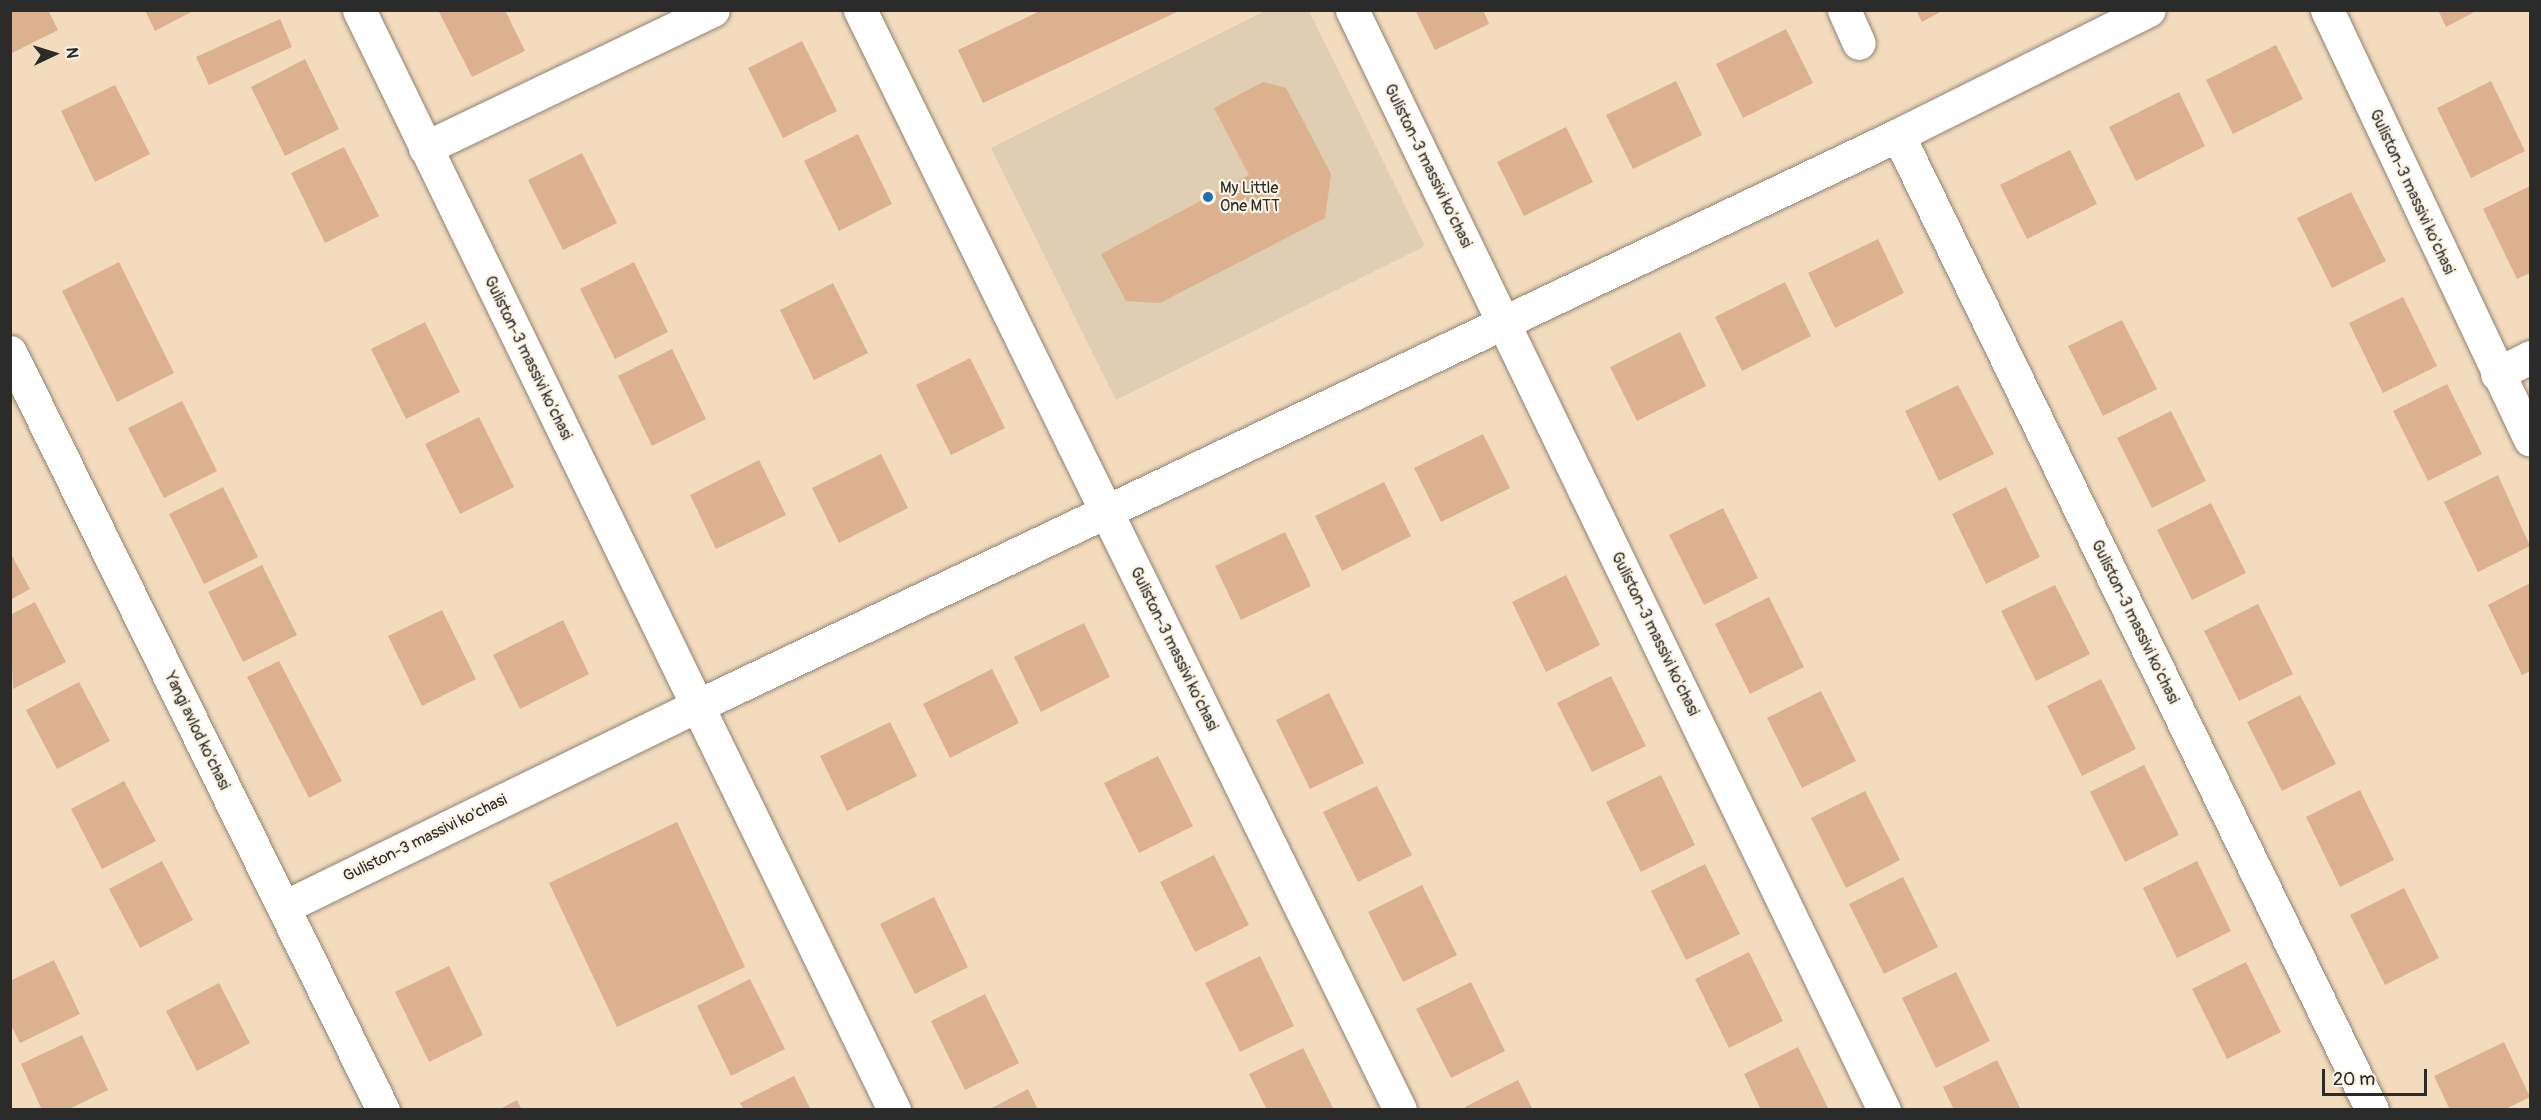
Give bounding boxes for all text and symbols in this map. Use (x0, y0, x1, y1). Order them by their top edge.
north arrow (24, 24, 84, 84)
text: N (62, 47, 82, 59)
street label: Guliston-3 massivi ko'chasi (1380, 81, 1476, 251)
street label: Guliston-3 massivi ko'chasi (2365, 106, 2459, 278)
place label: My Little One MTT (1220, 178, 1280, 216)
marker: My Little One MTT (1201, 190, 1215, 204)
street label: Guliston-3 massivi ko'chasi (480, 273, 576, 443)
street label: Guliston-3 massivi ko'chasi (2087, 537, 2183, 707)
street label: Guliston-3 massivi ko'chasi (1607, 549, 1703, 719)
street label: Guliston-3 massivi ko'chasi (1126, 564, 1222, 734)
street label: Yangi avlod ko'chasi (160, 669, 234, 793)
street label: Guliston-3 massivi ko'chasi (340, 790, 510, 886)
scale bar (2325, 1057, 2430, 1095)
text: 20 m (2333, 1068, 2375, 1091)

